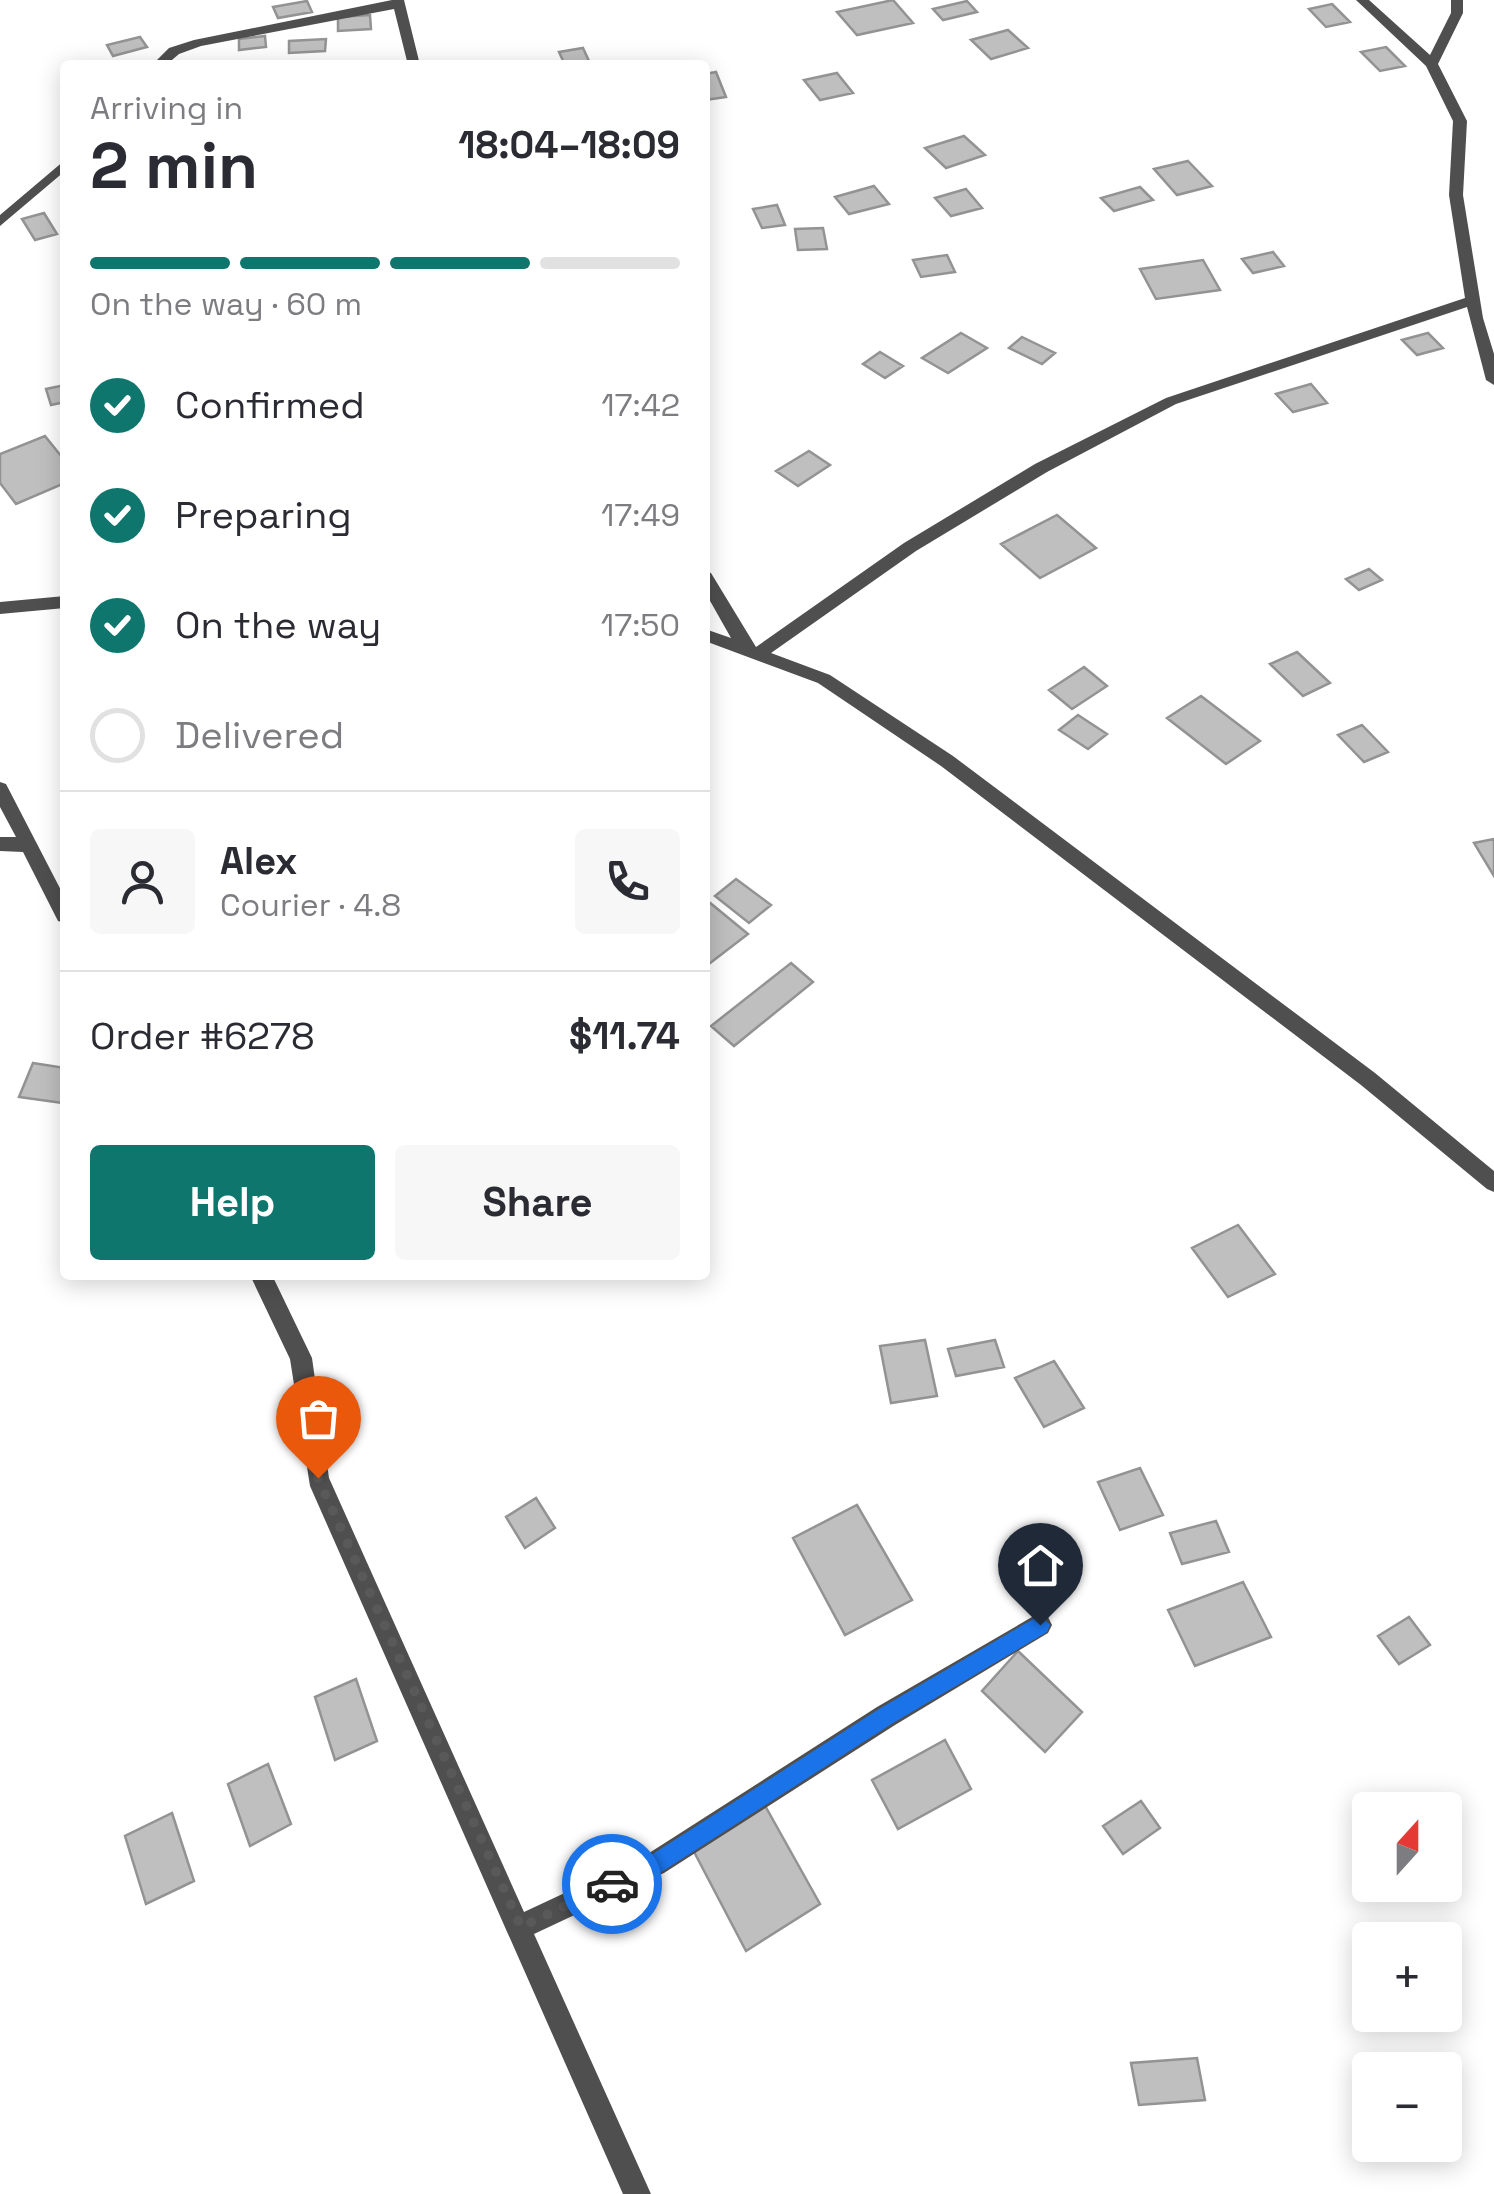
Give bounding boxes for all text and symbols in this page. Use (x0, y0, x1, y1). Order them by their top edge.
text: Arriving in (90, 88, 243, 128)
text: 18:04–18:09 (458, 121, 680, 169)
text: 2 min (90, 124, 258, 207)
text: On the way · 60 m (90, 284, 362, 324)
icon: check (90, 378, 145, 433)
text: Confirmed (175, 381, 365, 429)
text: 17:42 (601, 385, 680, 425)
icon: check (90, 488, 145, 543)
text: Preparing (175, 491, 352, 539)
text: 17:49 (601, 495, 680, 535)
icon: check (90, 598, 145, 653)
text: On the way (175, 601, 381, 649)
text: 17:50 (601, 605, 680, 645)
text: Delivered (175, 711, 344, 759)
button: person (90, 829, 195, 934)
button: phone (575, 829, 680, 934)
text: Alex (220, 837, 297, 885)
text: Courier · 4.8 (220, 885, 401, 925)
text: Order #6278 (90, 1012, 315, 1060)
text: $11.74 (569, 1012, 680, 1060)
button: Help (90, 1145, 375, 1260)
button: Share (395, 1145, 680, 1260)
pin (276, 1376, 361, 1479)
icon: bag (291, 1391, 346, 1446)
pin (998, 1523, 1083, 1626)
icon: home (1013, 1538, 1068, 1593)
north arrow (1352, 1792, 1462, 1902)
map controls (1352, 1792, 1462, 2162)
courier (562, 1834, 662, 1934)
icon: car (585, 1857, 640, 1912)
button: + (1352, 1922, 1462, 2032)
button: − (1352, 2052, 1462, 2162)

